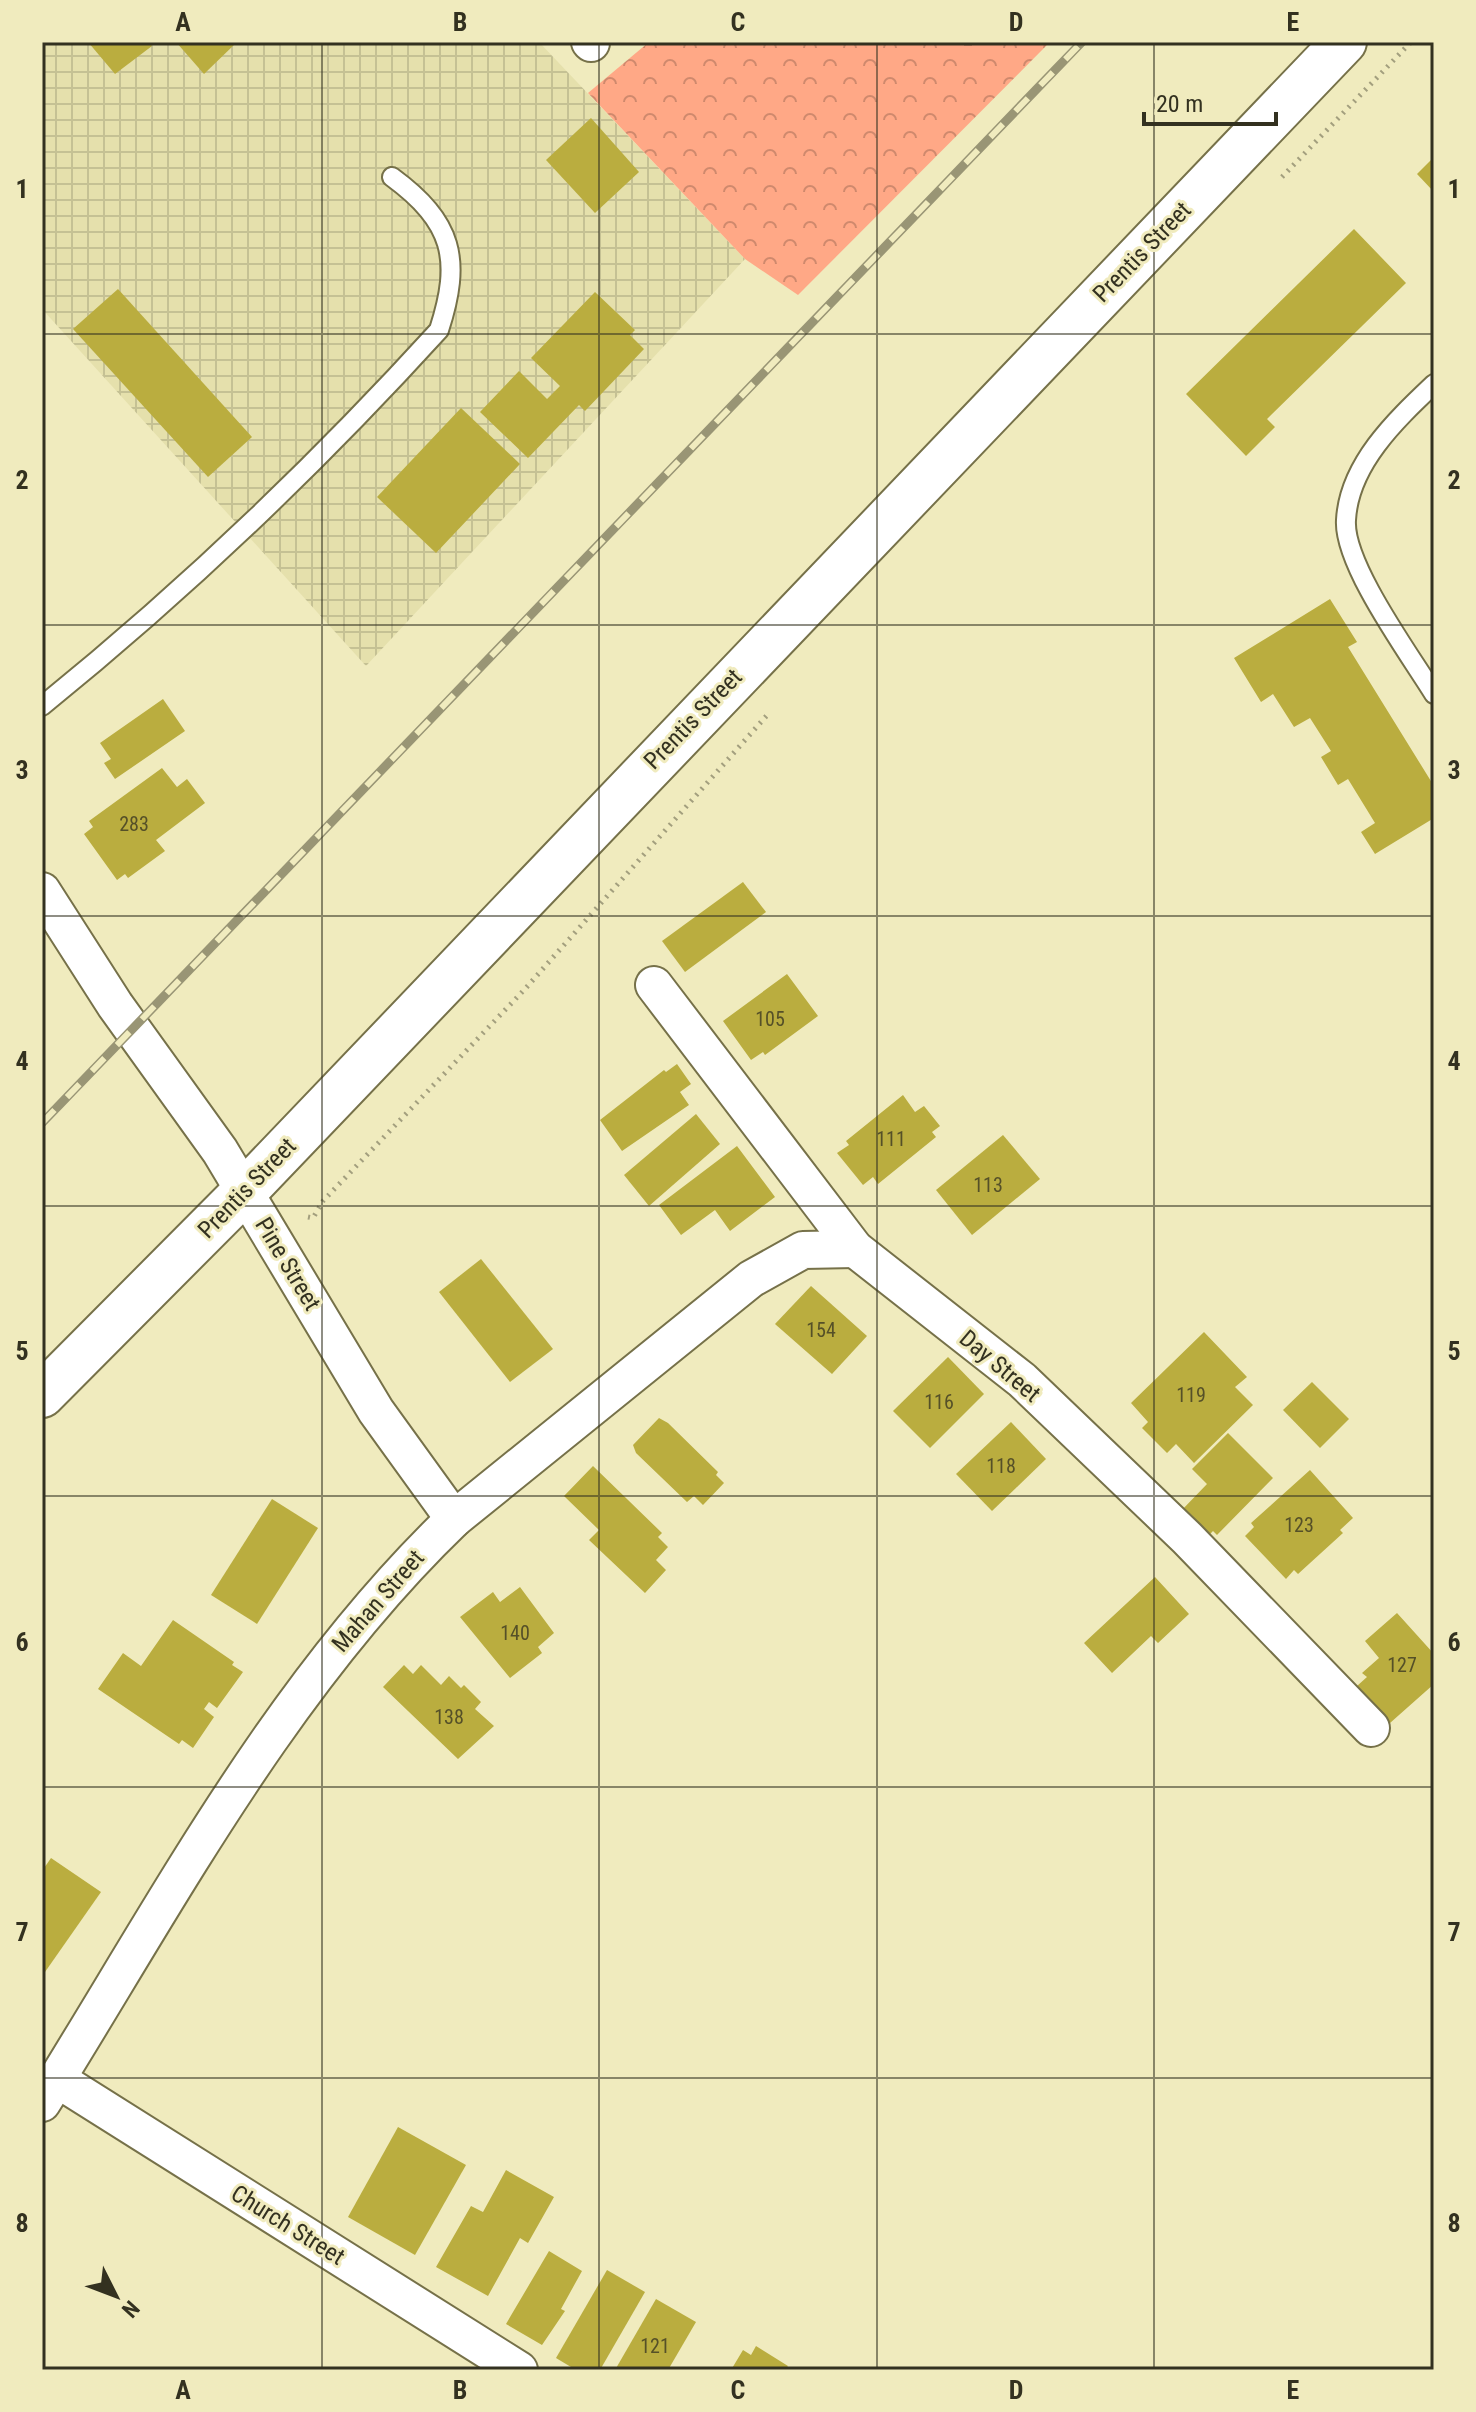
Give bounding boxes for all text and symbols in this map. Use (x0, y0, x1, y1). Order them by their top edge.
text: A (175, 7, 191, 37)
text: B (453, 7, 467, 37)
text: C (731, 7, 746, 37)
text: D (1009, 7, 1023, 37)
text: E (1287, 7, 1300, 37)
scale bar (1144, 76, 1276, 126)
text: 20 m (1156, 90, 1203, 118)
text: 1 (15, 174, 29, 204)
text: 1 (1447, 174, 1461, 204)
street label: Prentis Street (1087, 196, 1197, 308)
text: 2 (15, 465, 29, 495)
text: 2 (1447, 465, 1461, 495)
street label: Prentis Street (638, 663, 748, 775)
text: 3 (15, 755, 29, 785)
text: 3 (1447, 755, 1461, 785)
house number: 283 (119, 812, 149, 836)
house number: 105 (755, 1007, 785, 1031)
text: 4 (15, 1046, 29, 1076)
text: 4 (1447, 1046, 1461, 1076)
house number: 111 (876, 1127, 906, 1151)
street label: Prentis Street (192, 1132, 302, 1244)
house number: 113 (973, 1173, 1003, 1197)
street label: Pine Street (249, 1212, 327, 1316)
house number: 154 (806, 1318, 836, 1342)
street label: Day Street (954, 1324, 1046, 1408)
text: 5 (15, 1336, 29, 1366)
text: 5 (1447, 1336, 1461, 1366)
house number: 119 (1176, 1383, 1206, 1407)
house number: 116 (924, 1390, 954, 1414)
house number: 118 (986, 1454, 1016, 1478)
house number: 123 (1284, 1513, 1314, 1537)
street label: Mahan Street (326, 1544, 430, 1658)
house number: 140 (500, 1621, 530, 1645)
text: 6 (15, 1627, 29, 1657)
text: 6 (1447, 1627, 1461, 1657)
house number: 127 (1387, 1653, 1417, 1677)
house number: 138 (434, 1705, 464, 1729)
text: 7 (15, 1917, 29, 1947)
text: 7 (1447, 1917, 1461, 1947)
street label: Church Street (226, 2179, 350, 2271)
text: 8 (15, 2208, 29, 2238)
text: 8 (1447, 2208, 1461, 2238)
north arrow (76, 2256, 156, 2336)
text: N (117, 2296, 144, 2322)
house number: 121 (640, 2334, 670, 2358)
text: A (175, 2375, 191, 2405)
text: B (453, 2375, 467, 2405)
text: C (731, 2375, 746, 2405)
text: D (1009, 2375, 1023, 2405)
text: E (1287, 2375, 1300, 2405)

